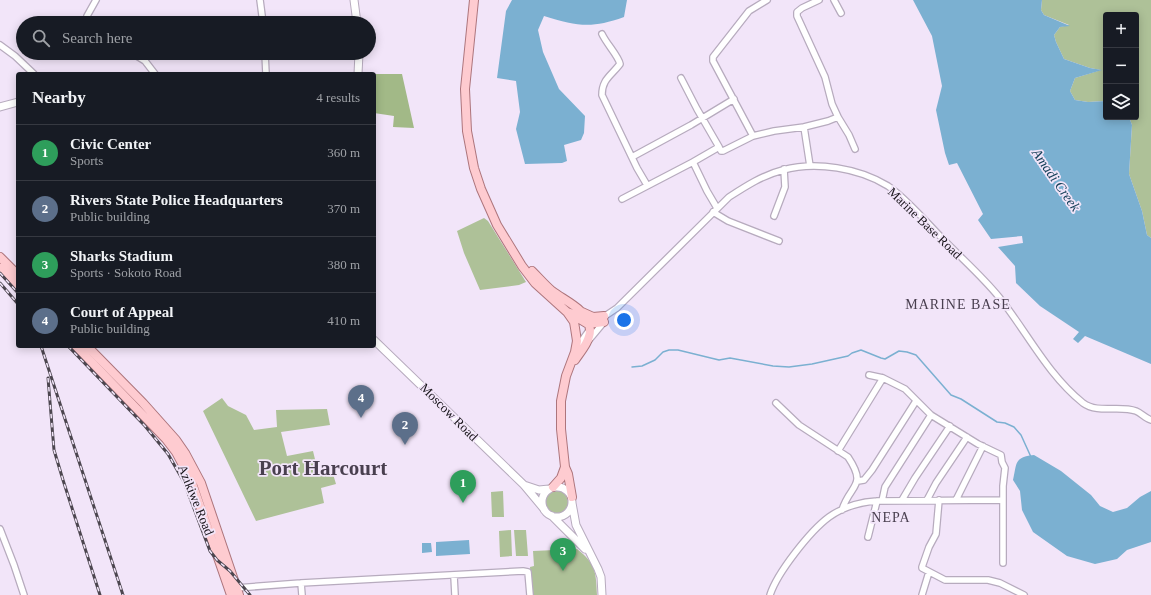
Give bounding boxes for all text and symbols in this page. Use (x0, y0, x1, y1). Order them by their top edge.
map controls (1103, 12, 1139, 120)
button: + (1103, 12, 1139, 48)
search box (16, 16, 376, 60)
icon: search (30, 27, 52, 49)
text: Search here (62, 30, 132, 46)
button: − (1103, 48, 1139, 84)
button: layers (1103, 84, 1139, 120)
text: Nearby (32, 88, 86, 107)
text: 4 results (316, 90, 360, 105)
text: Civic Center (70, 136, 151, 152)
text: 1 (42, 145, 48, 160)
text: 360 m (327, 145, 360, 160)
water label: Amadi Creek (1028, 145, 1084, 215)
text: Sports (70, 153, 103, 168)
street label: Marine Base Road (885, 184, 965, 262)
text: Rivers State Police Headquarters (70, 192, 283, 208)
text: 2 (42, 201, 48, 216)
text: 370 m (327, 201, 360, 216)
text: Public building (70, 209, 150, 224)
text: Sharks Stadium (70, 248, 173, 264)
text: 3 (42, 257, 48, 272)
text: 380 m (327, 257, 360, 272)
text: Sports · Sokoto Road (70, 265, 182, 280)
district label: MARINE BASE (905, 297, 1011, 312)
text: Court of Appeal (70, 304, 173, 320)
your location (614, 310, 634, 330)
text: 4 (42, 313, 48, 328)
text: 410 m (327, 313, 360, 328)
text: Public building (70, 321, 150, 336)
street label: Moscow Road (417, 380, 481, 444)
pin: 4 (348, 385, 374, 418)
pin: 2 (392, 412, 418, 445)
district label: Port Harcourt (259, 456, 387, 480)
street label: Azikiwe Road (175, 463, 217, 538)
pin: 1 (450, 470, 476, 503)
district label: NEPA (871, 510, 911, 525)
pin: 3 (550, 538, 576, 571)

